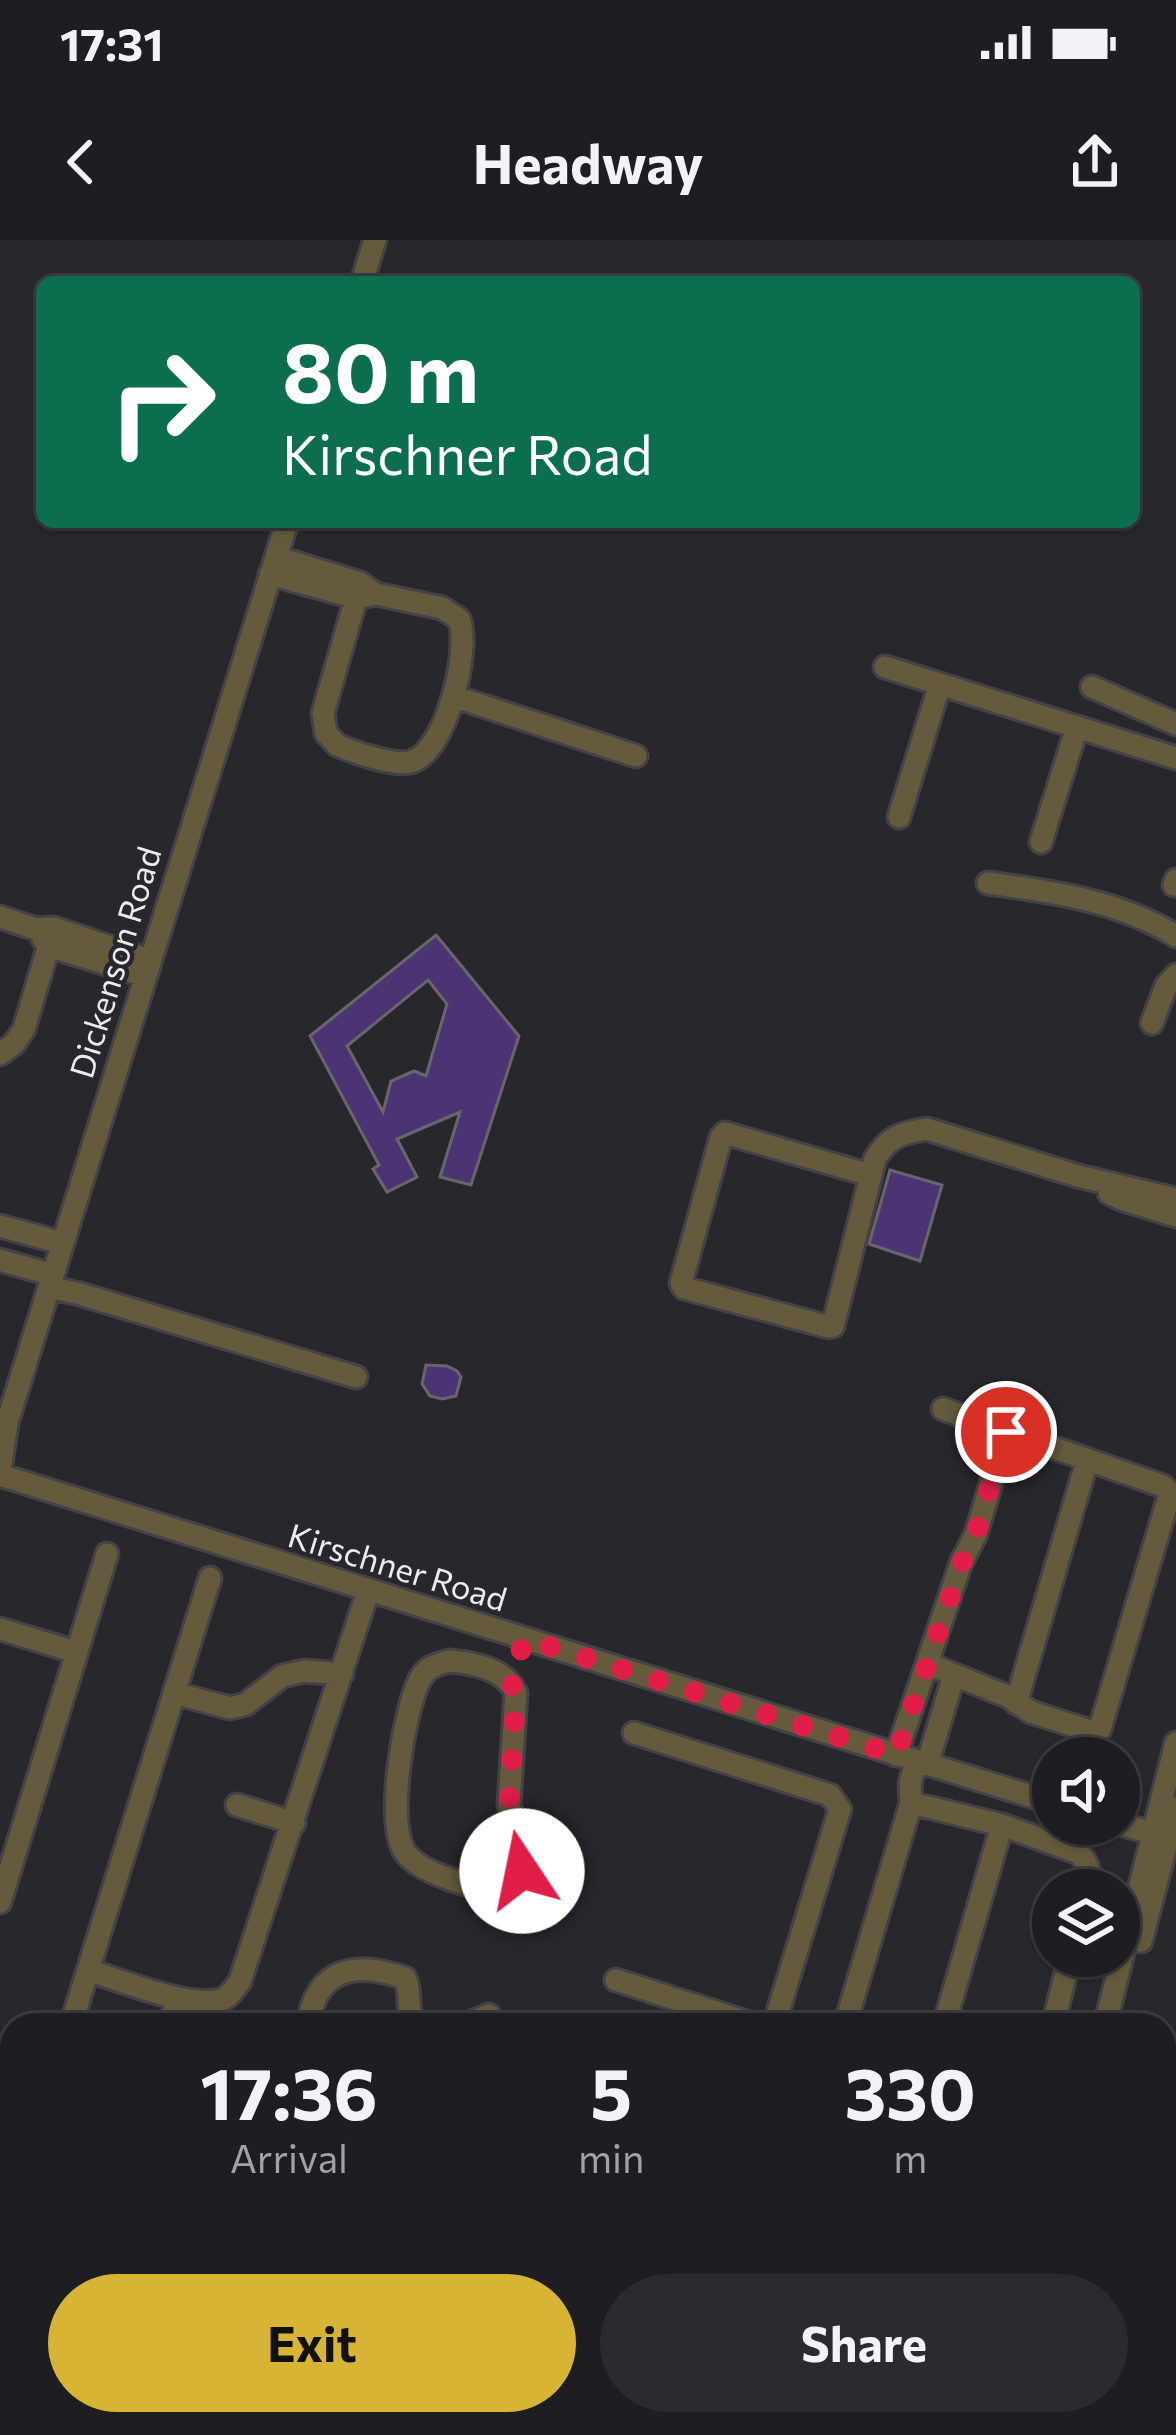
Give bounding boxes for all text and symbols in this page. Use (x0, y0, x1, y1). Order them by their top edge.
text: 17:31 (60, 15, 164, 70)
icon: back (48, 129, 114, 195)
text: Headway (473, 129, 703, 195)
icon: share (1062, 129, 1128, 195)
text: 80 m (282, 318, 479, 420)
icon: right (84, 324, 240, 480)
text: Kirschner Road (282, 420, 652, 486)
street label: Dickenson Road (59, 841, 169, 1083)
pin (955, 1381, 1057, 1483)
icon: arrive (973, 1399, 1039, 1465)
street label: Kirschner Road (284, 1513, 512, 1619)
map controls (1032, 1737, 1140, 1977)
button: sound (1032, 1737, 1140, 1845)
position arrow (459, 1808, 585, 1934)
button: layers (1032, 1869, 1140, 1977)
text: 17:36 (200, 2047, 378, 2135)
text: 5 (590, 2047, 632, 2135)
text: 330 (845, 2047, 976, 2135)
text: Arrival (230, 2133, 348, 2181)
text: min (578, 2133, 644, 2181)
text: m (893, 2133, 927, 2181)
button: Exit (48, 2274, 576, 2412)
button: Share (600, 2274, 1128, 2412)

